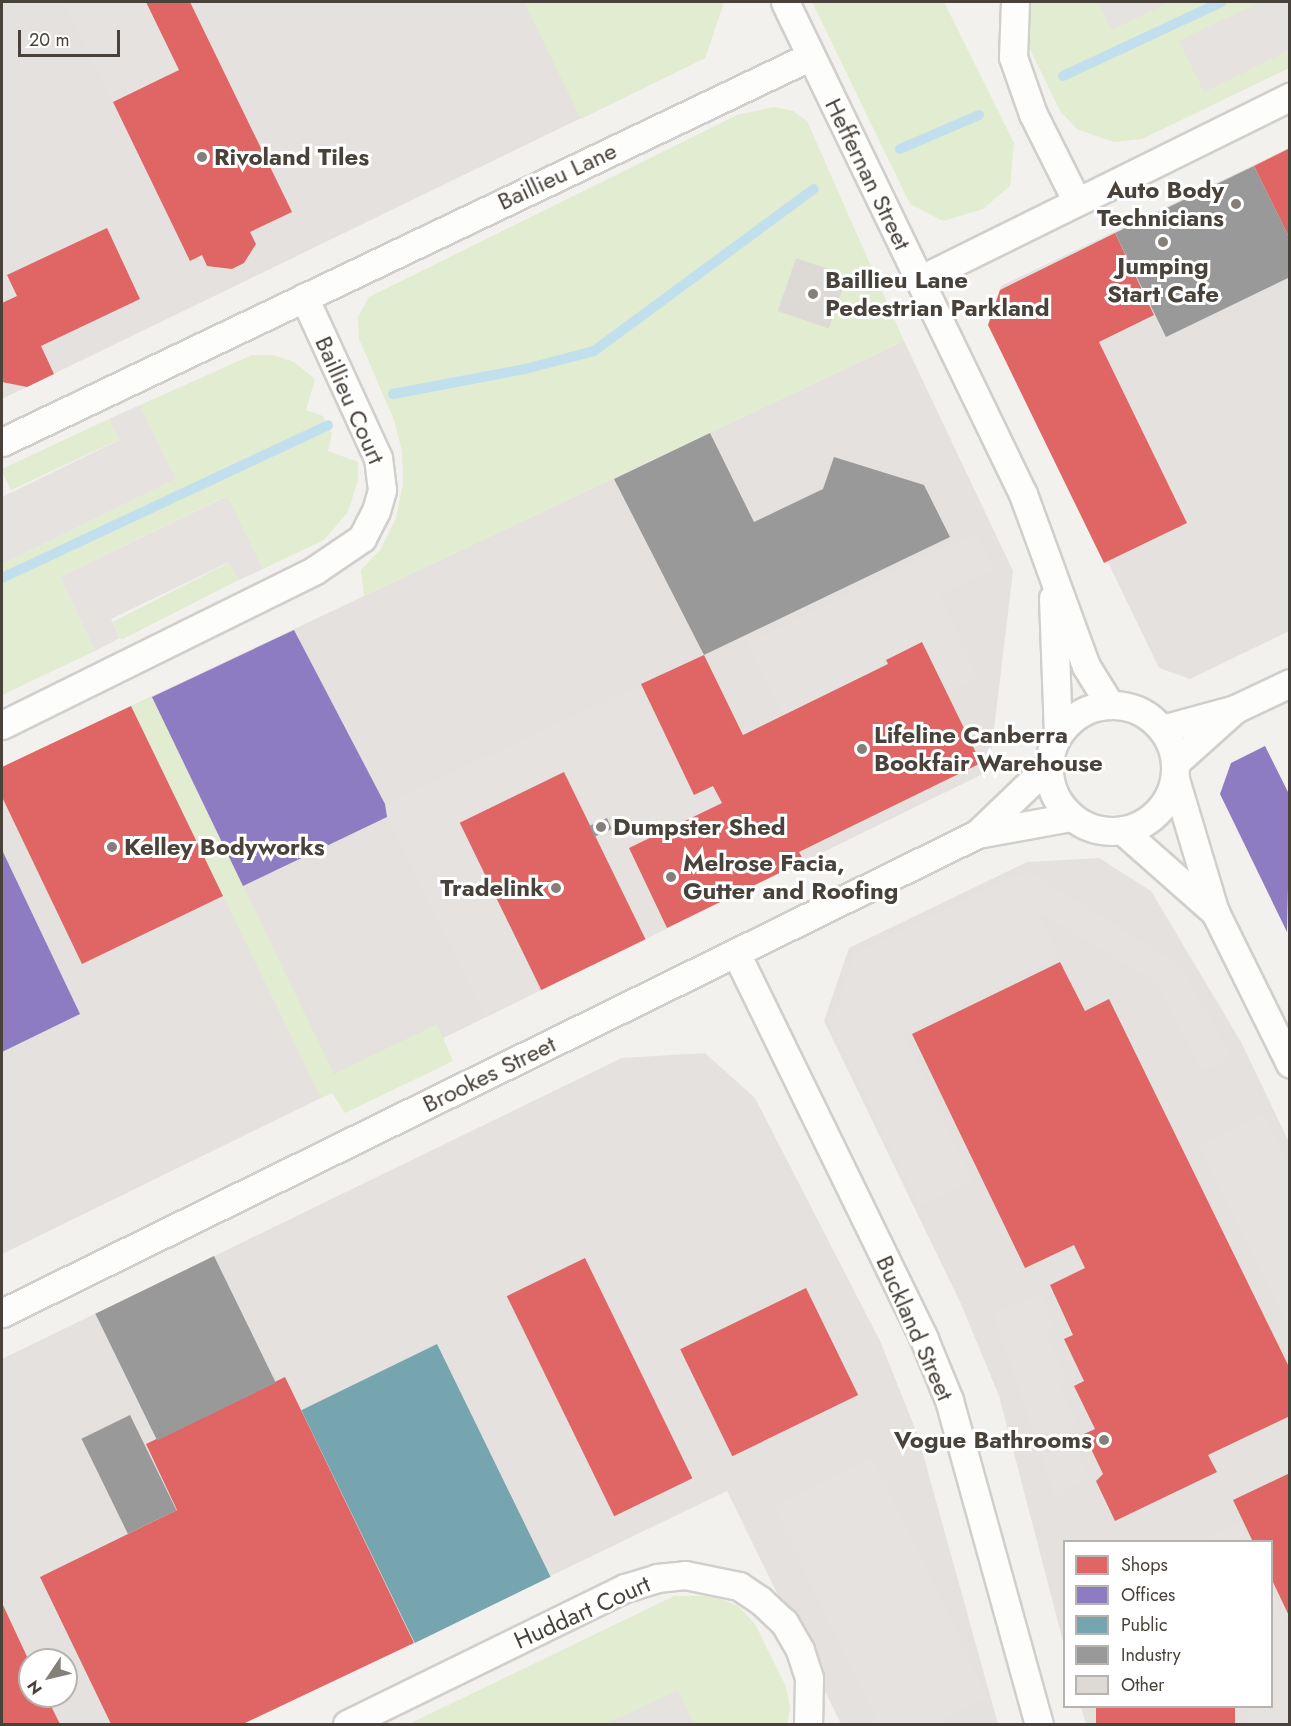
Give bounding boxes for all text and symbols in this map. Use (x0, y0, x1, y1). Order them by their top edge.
scale bar (21, 18, 123, 56)
text: 20 m (29, 27, 69, 53)
street label: Heffernan Street (819, 94, 917, 254)
street label: Baillieu Lane (493, 136, 621, 216)
place label: Rivoland Tiles (214, 143, 369, 171)
marker: Rivoland Tiles (195, 150, 209, 164)
place label: Auto Body Technicians (1097, 176, 1224, 232)
marker: Auto Body Technicians (1229, 197, 1243, 211)
marker: Jumping Start Cafe (1156, 235, 1170, 249)
place label: Jumping Start Cafe (1107, 252, 1219, 308)
place label: Baillieu Lane Pedestrian Parkland (825, 266, 1049, 322)
marker: Baillieu Lane Pedestrian Parkland (806, 287, 820, 301)
street label: Baillieu Court (309, 332, 391, 468)
place label: Lifeline Canberra Bookfair Warehouse (874, 721, 1103, 777)
marker: Lifeline Canberra Bookfair Warehouse (855, 742, 869, 756)
place label: Dumpster Shed (613, 813, 785, 841)
marker: Dumpster Shed (594, 820, 608, 834)
place label: Kelley Bodyworks (124, 833, 325, 861)
marker: Kelley Bodyworks (105, 840, 119, 854)
place label: Melrose Facia, Gutter and Roofing (683, 849, 898, 905)
marker: Melrose Facia, Gutter and Roofing (664, 870, 678, 884)
place label: Tradelink (440, 874, 544, 902)
marker: Tradelink (549, 881, 563, 895)
street label: Brookes Street (418, 1029, 560, 1119)
street label: Buckland Street (870, 1251, 960, 1405)
place label: Vogue Bathrooms (894, 1426, 1092, 1454)
marker: Vogue Bathrooms (1097, 1433, 1111, 1447)
legend (1063, 1540, 1273, 1708)
text: Shops (1121, 1552, 1168, 1578)
street label: Huddart Court (509, 1569, 655, 1655)
text: Offices (1121, 1582, 1175, 1608)
text: Public (1121, 1612, 1168, 1638)
text: Industry (1121, 1642, 1181, 1668)
north arrow (18, 1648, 78, 1708)
text: Other (1121, 1672, 1164, 1698)
text: N (21, 1676, 48, 1699)

